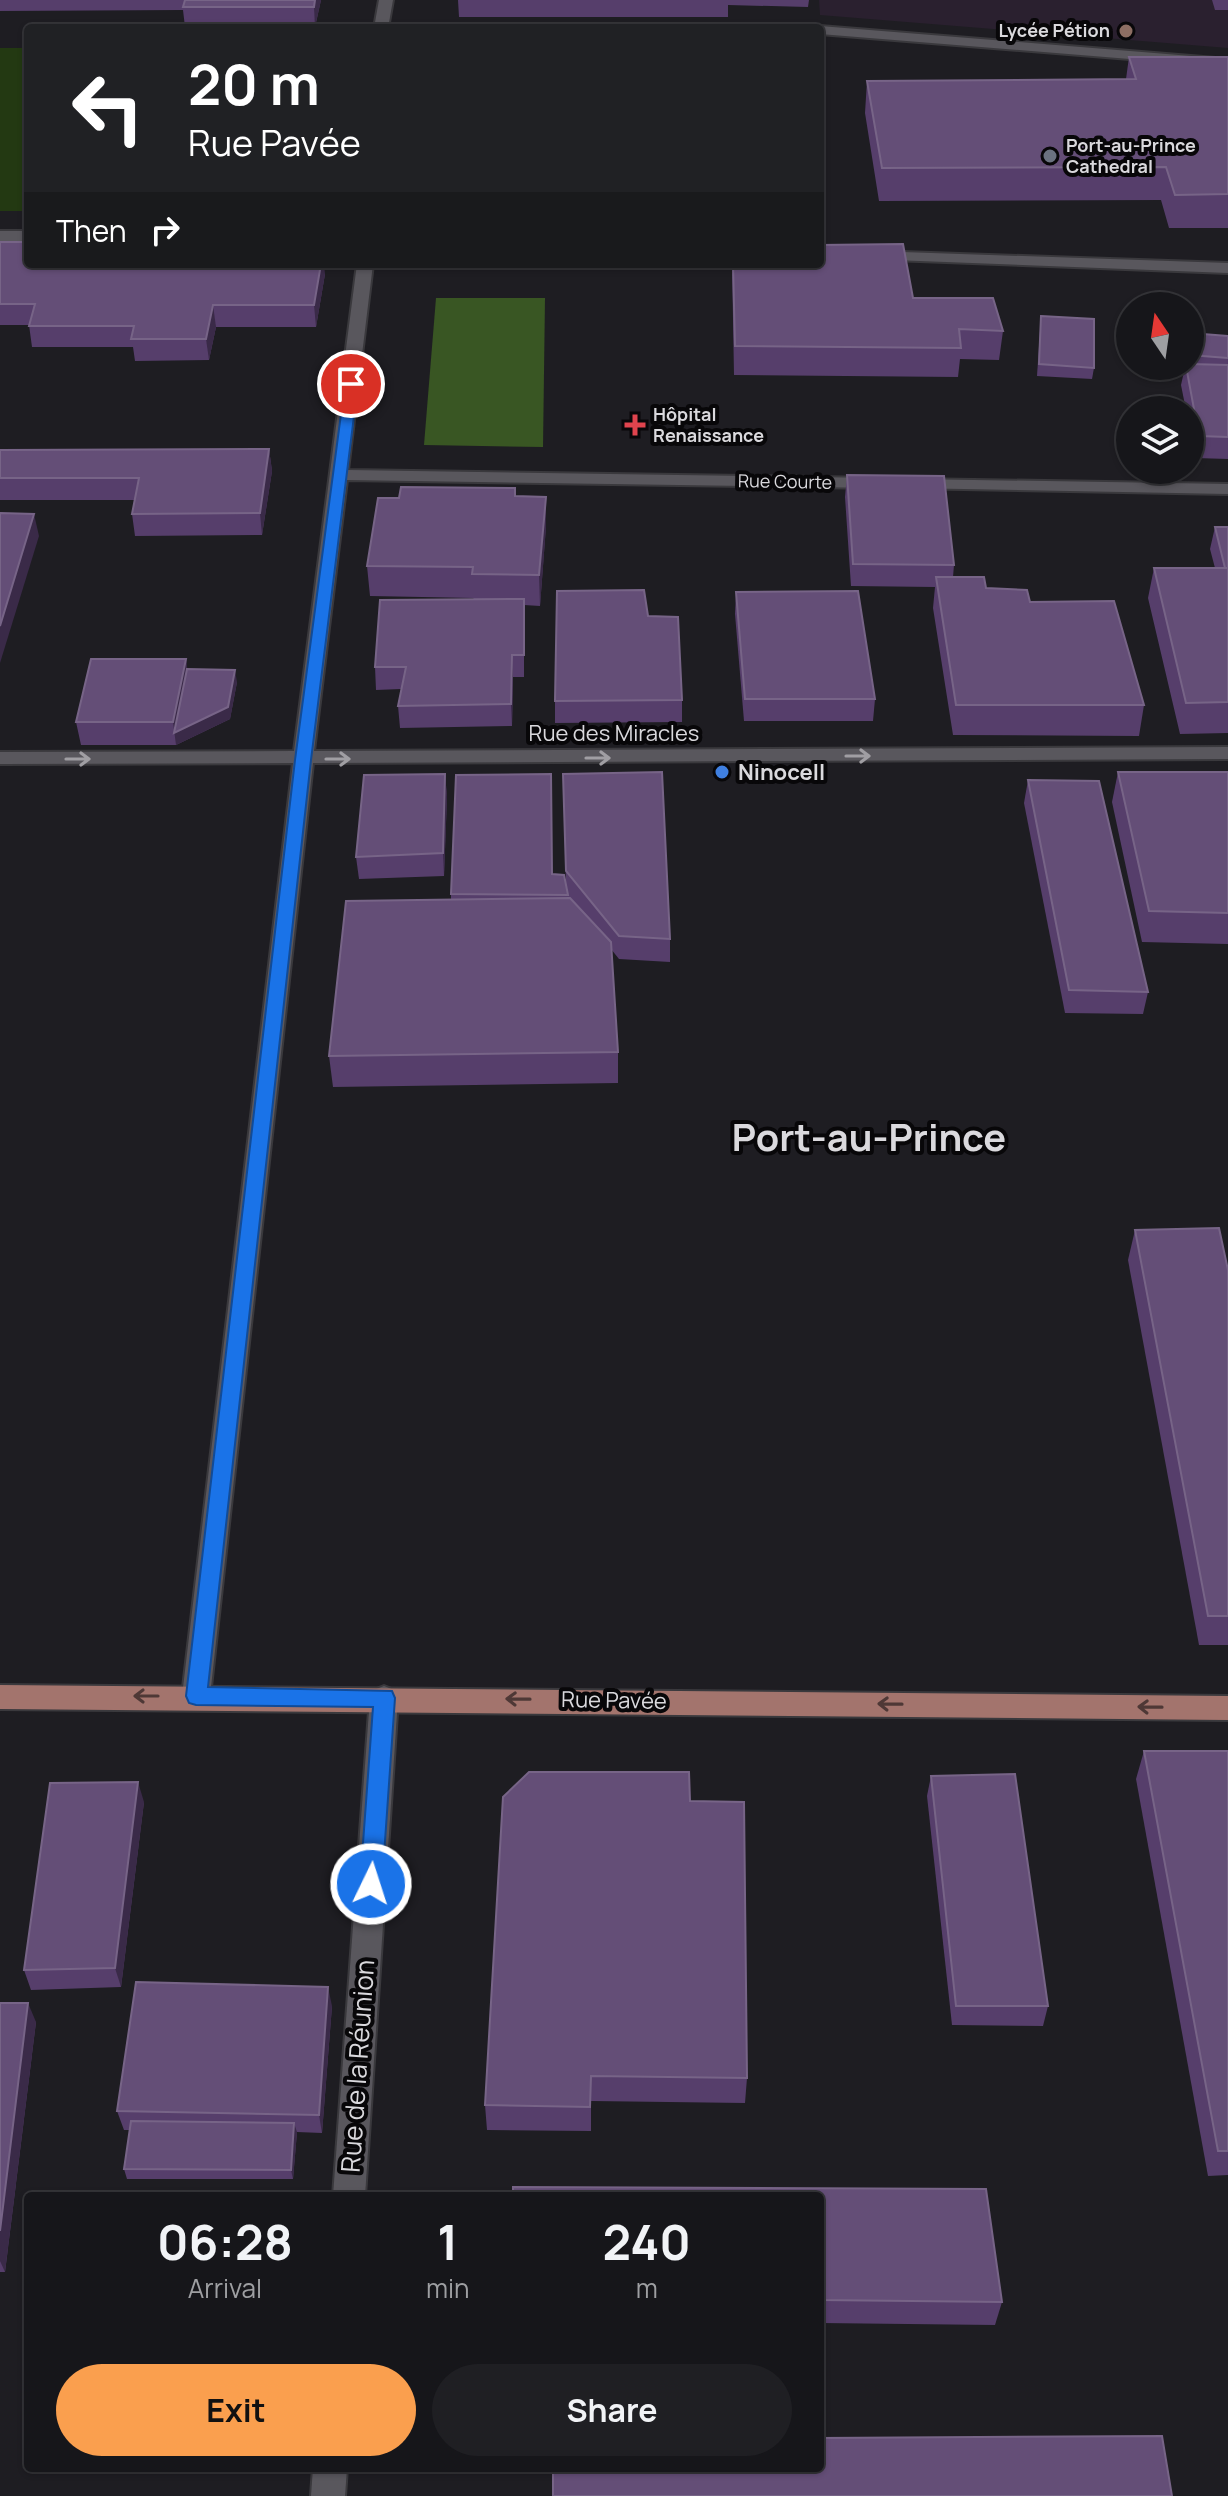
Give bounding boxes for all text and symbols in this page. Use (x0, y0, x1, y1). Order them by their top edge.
place label: Lycée Pétion (998, 18, 1110, 42)
marker: Lycée Pétion (1117, 22, 1135, 40)
text: 20 m (188, 45, 320, 122)
icon: left (56, 56, 160, 160)
text: Rue Pavée (188, 118, 361, 167)
place label: Port-au-Prince Cathedral (1066, 133, 1196, 178)
marker: Port-au-Prince Cathedral (1041, 147, 1059, 165)
icon: right (143, 208, 187, 252)
text: Then (56, 210, 127, 251)
north arrow (1116, 292, 1204, 380)
map controls (1116, 292, 1204, 484)
pin (317, 350, 385, 418)
icon: arrive (329, 362, 373, 406)
button: layers (1116, 396, 1204, 484)
place label: Hôpital Renaissance (653, 402, 764, 447)
marker: Hôpital Renaissance (624, 414, 646, 436)
street label: Rue Courte (738, 468, 832, 494)
street label: Rue des Miracles (529, 718, 699, 748)
one-way arrow (844, 748, 871, 764)
one-way arrow (584, 750, 611, 765)
one-way arrow (64, 751, 91, 767)
one-way arrow (324, 751, 351, 767)
place label: Ninocell (738, 757, 825, 787)
marker: Ninocell (713, 763, 731, 781)
district label: Port-au-Prince (732, 1110, 1006, 1162)
street label: Rue Pavée (561, 1684, 667, 1716)
one-way arrow (133, 1688, 160, 1704)
one-way arrow (505, 1691, 532, 1707)
one-way arrow (877, 1696, 904, 1712)
one-way arrow (1137, 1699, 1164, 1715)
position arrow (329, 1842, 413, 1926)
street label: Rue de la Réunion (332, 1958, 382, 2173)
text: 06:28 (157, 2209, 293, 2274)
text: 1 (437, 2209, 458, 2274)
text: 240 (603, 2209, 691, 2274)
text: Arrival (188, 2270, 262, 2306)
text: min (426, 2270, 469, 2306)
text: m (636, 2270, 658, 2306)
button: Exit (56, 2364, 416, 2456)
button: Share (432, 2364, 792, 2456)

